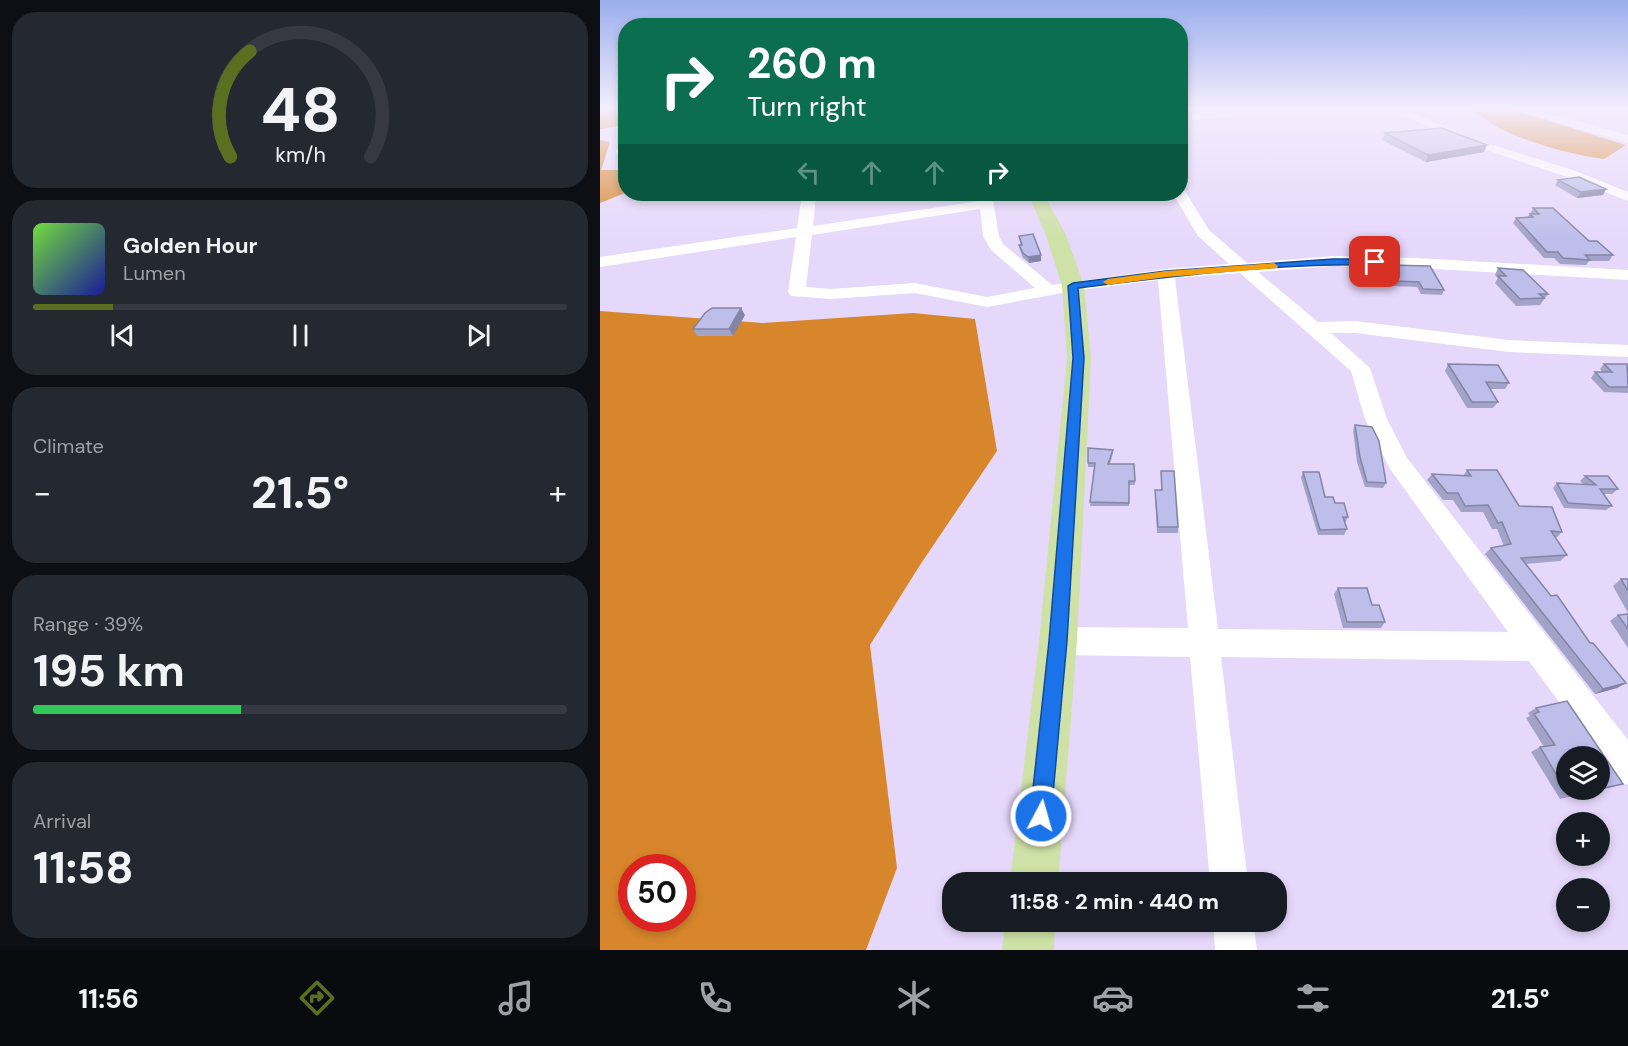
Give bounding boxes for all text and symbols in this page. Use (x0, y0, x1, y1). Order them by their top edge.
text: 260 m (747, 36, 877, 91)
icon: right (648, 42, 726, 120)
text: 48 (260, 69, 340, 150)
text: Turn right (747, 89, 867, 124)
text: km/h (275, 141, 325, 169)
icon: left (792, 156, 825, 189)
icon: ahead (855, 156, 888, 189)
icon: ahead (918, 156, 951, 189)
icon: right (981, 156, 1014, 189)
text: Golden Hour (123, 231, 258, 260)
pin (1349, 236, 1400, 287)
icon: arrive (1358, 245, 1391, 278)
text: Lumen (123, 260, 186, 286)
icon: previous (106, 319, 139, 352)
icon: pause (284, 319, 317, 352)
icon: next (462, 319, 495, 352)
text: Climate (33, 433, 104, 459)
text: 21.5° (251, 463, 349, 522)
text: − (33, 471, 51, 514)
text: + (549, 471, 567, 514)
text: Range · 39% (33, 611, 143, 637)
text: 195 km (33, 641, 185, 700)
map controls (1556, 746, 1610, 932)
button: layers (1556, 746, 1610, 800)
position arrow (1009, 784, 1073, 848)
text: Arrival (33, 808, 91, 834)
button: + (1556, 812, 1610, 866)
text: 11:58 (33, 838, 134, 897)
speed limit sign: 50 (618, 854, 696, 932)
button: − (1556, 878, 1610, 932)
text: 11:58 · 2 min · 440 m (1010, 887, 1219, 916)
icon: directions (296, 977, 338, 1019)
icon: music (495, 977, 537, 1019)
icon: phone (694, 977, 736, 1019)
icon: climate (893, 977, 935, 1019)
icon: car (1092, 977, 1134, 1019)
icon: filters (1292, 977, 1334, 1019)
text: 11:56 (79, 981, 139, 1016)
text: 21.5° (1491, 981, 1549, 1016)

